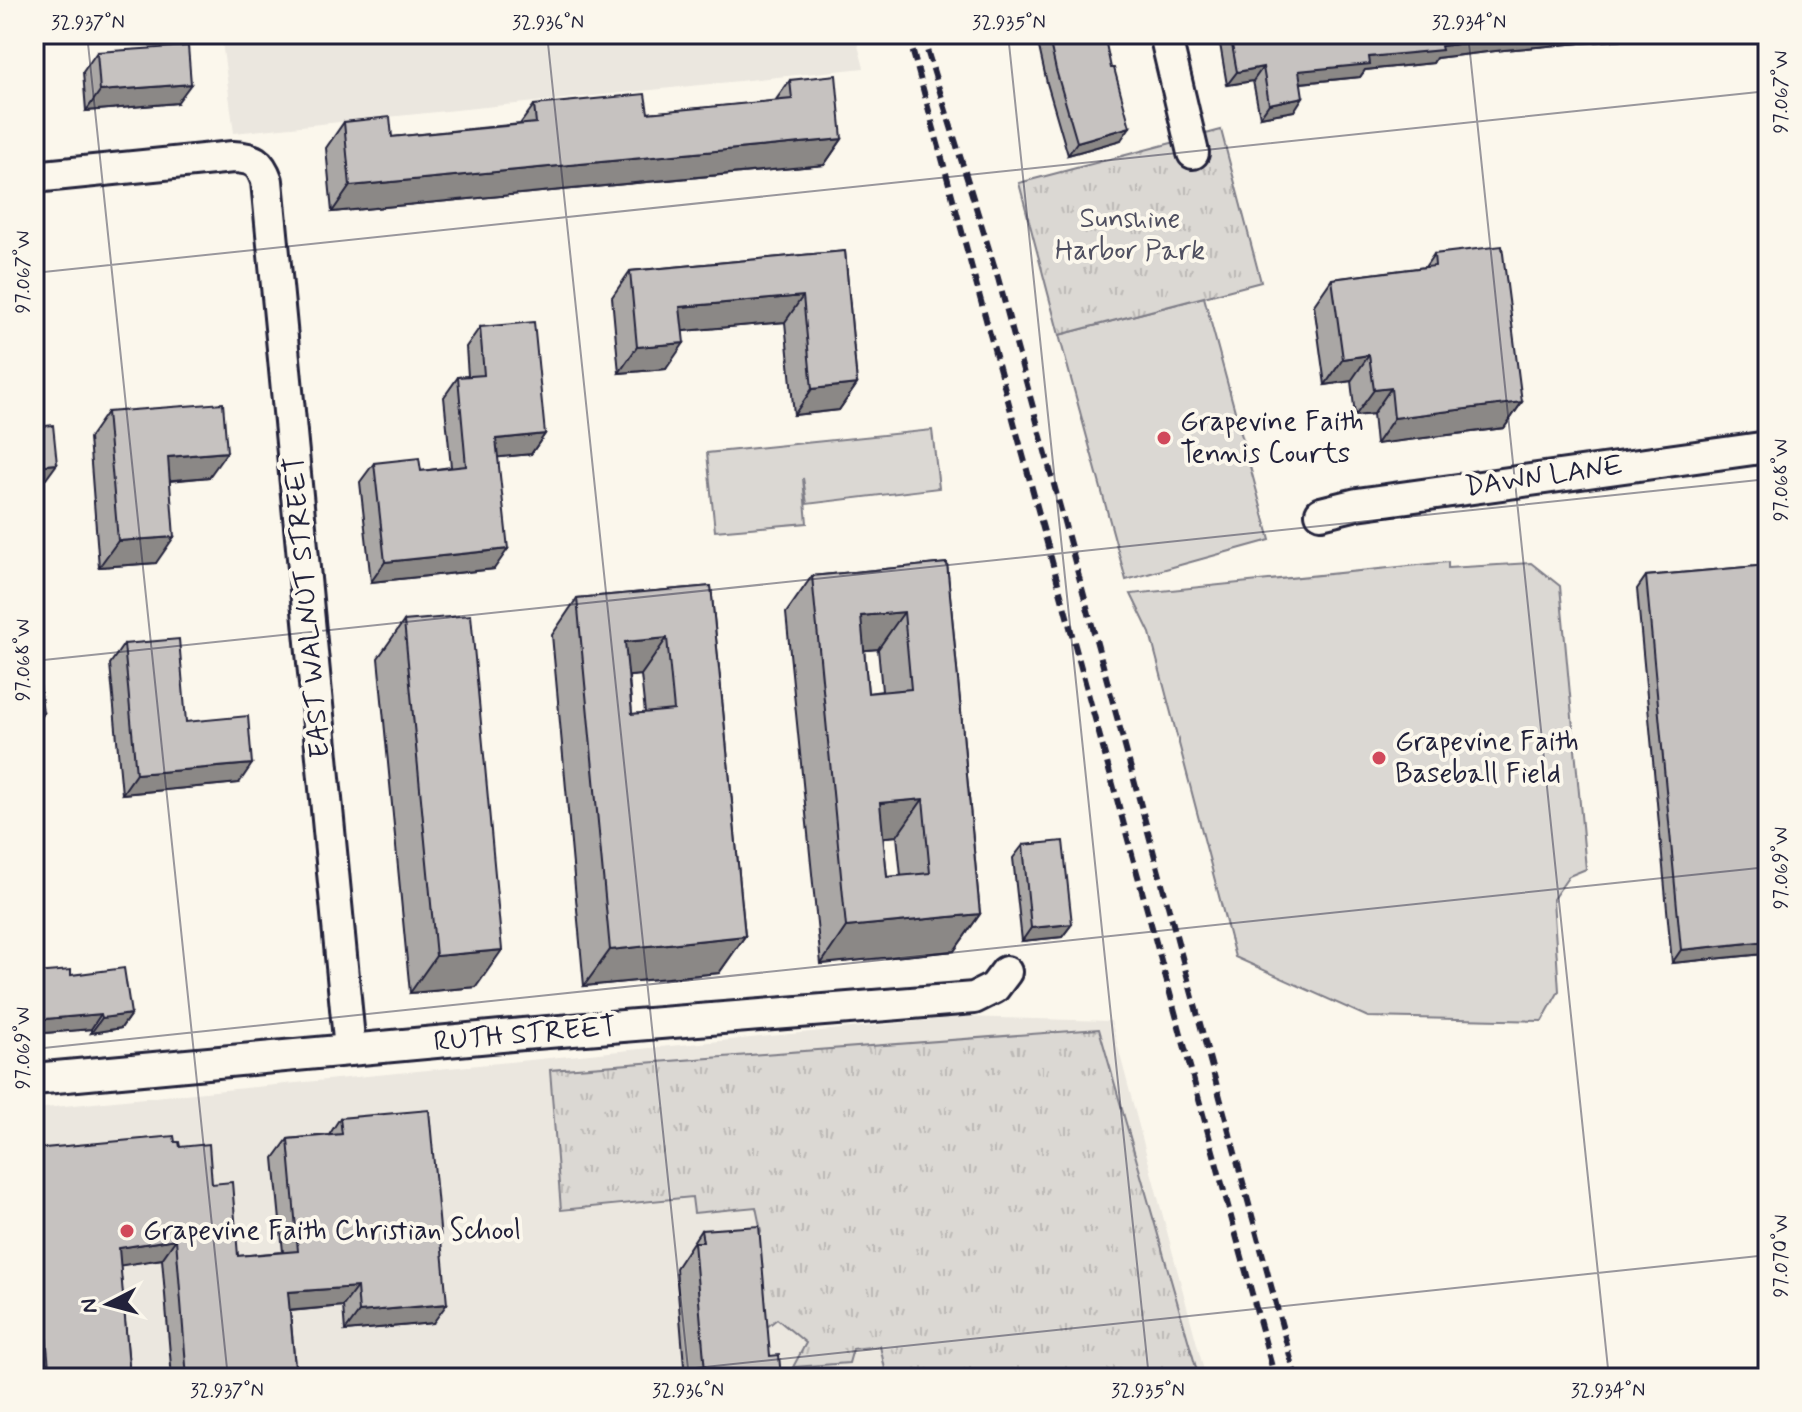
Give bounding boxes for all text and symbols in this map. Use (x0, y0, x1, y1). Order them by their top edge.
text: 32.937°N (51, 10, 125, 37)
text: 32.936°N (512, 10, 584, 37)
text: 32.935°N (972, 10, 1046, 37)
text: 32.934°N (1432, 10, 1506, 37)
text: 97.067°W (1768, 51, 1795, 133)
park label: Sunshine Harbor Park (1055, 201, 1205, 270)
text: 97.067°W (10, 231, 37, 313)
place label: Grapevine Faith Tennis Courts (1180, 404, 1364, 473)
marker: Grapevine Faith Tennis Courts (1155, 429, 1173, 447)
text: 97.068°W (1768, 439, 1795, 521)
street label: DAWN LANE (1463, 448, 1625, 506)
street label: EAST WALNUT STREET (276, 454, 340, 760)
text: 97.068°W (10, 619, 37, 701)
place label: Grapevine Faith Baseball Field (1395, 724, 1579, 793)
marker: Grapevine Faith Baseball Field (1370, 749, 1388, 767)
text: 97.069°W (1768, 827, 1795, 909)
text: 97.069°W (10, 1007, 37, 1089)
street label: RUTH STREET (432, 1009, 618, 1061)
place label: Grapevine Faith Christian School (143, 1213, 521, 1250)
text: 97.070°W (1768, 1215, 1795, 1297)
marker: Grapevine Faith Christian School (118, 1222, 136, 1240)
north arrow (68, 1264, 148, 1344)
text: N (75, 1297, 105, 1315)
text: 32.937°N (190, 1378, 264, 1405)
text: 32.936°N (652, 1378, 724, 1405)
text: 32.935°N (1111, 1378, 1185, 1405)
text: 32.934°N (1571, 1378, 1645, 1405)

